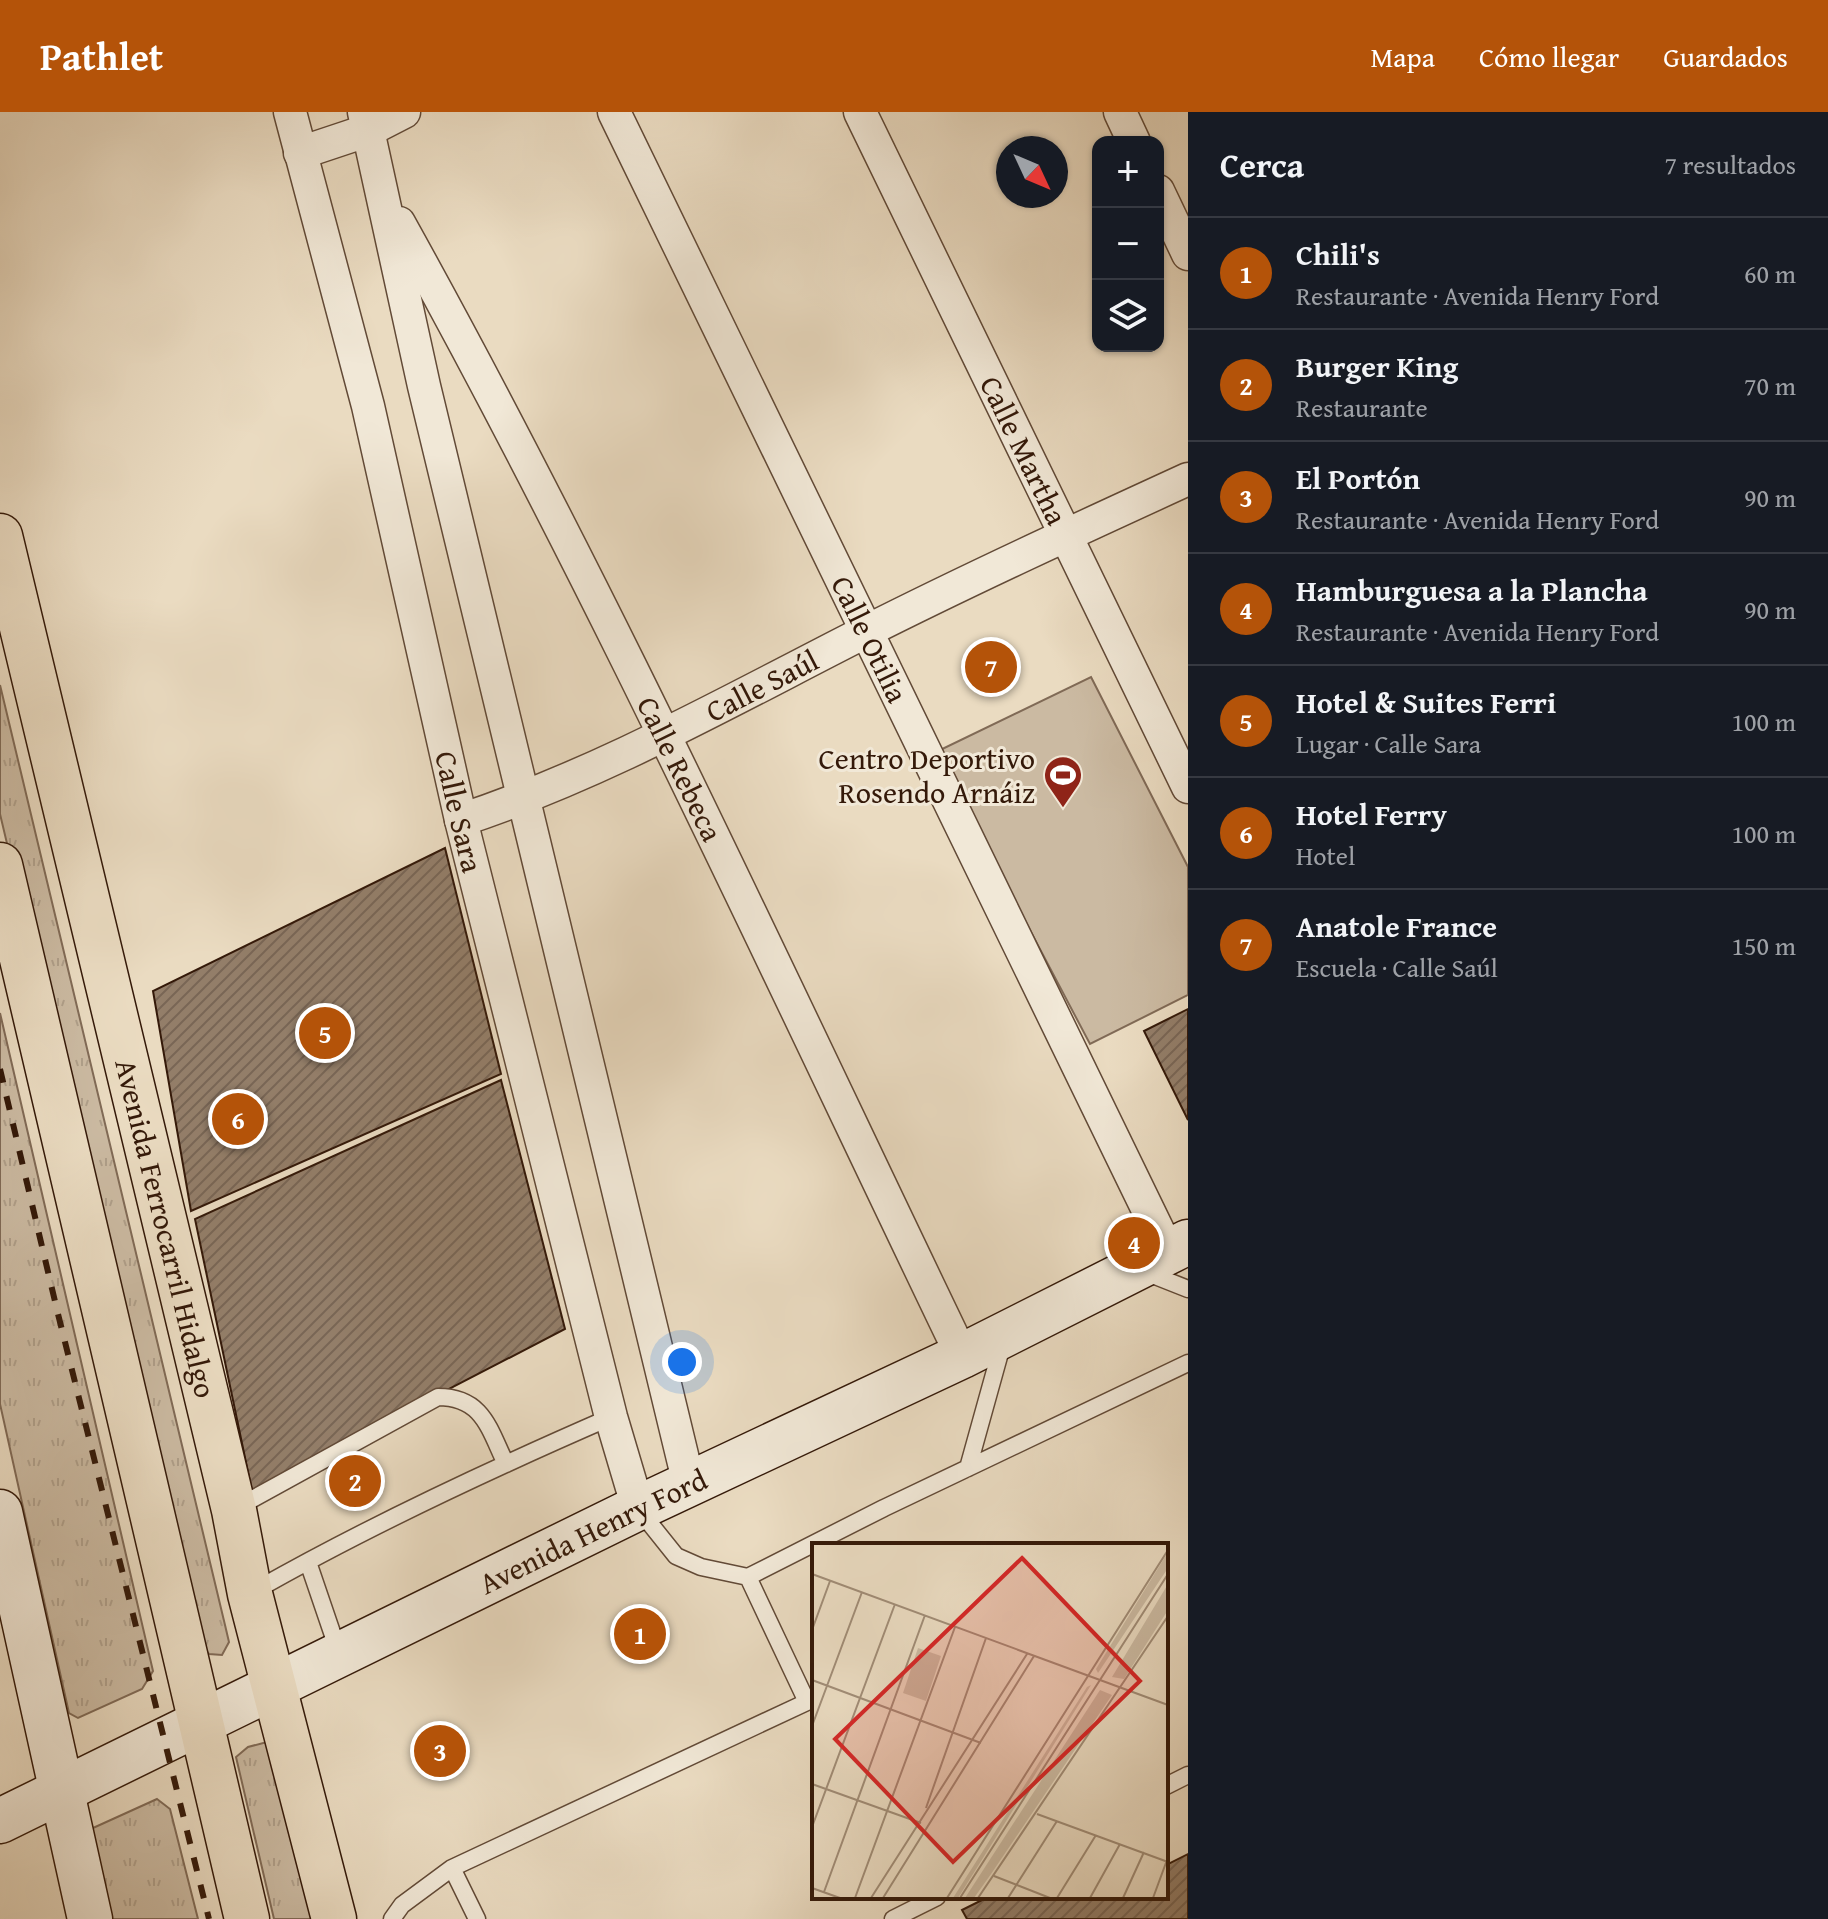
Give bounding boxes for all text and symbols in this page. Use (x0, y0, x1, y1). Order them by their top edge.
text: Pathlet (40, 28, 163, 84)
text: Mapa (1370, 36, 1435, 77)
text: Cómo llegar (1479, 36, 1619, 77)
text: Guardados (1663, 36, 1788, 77)
north arrow (996, 136, 1068, 208)
map controls (1092, 136, 1164, 352)
button: + (1092, 136, 1164, 208)
text: Cerca (1220, 140, 1304, 189)
text: 7 resultados (1665, 145, 1796, 184)
button: − (1092, 208, 1164, 280)
text: Chili's (1296, 232, 1380, 276)
text: 1 (1239, 254, 1253, 293)
text: 60 m (1744, 254, 1796, 293)
text: Restaurante · Avenida Henry Ford (1296, 276, 1659, 315)
button: layers (1092, 280, 1164, 352)
text: Burger King (1296, 344, 1458, 388)
text: 2 (1239, 366, 1253, 405)
text: 70 m (1744, 366, 1796, 405)
street label: Calle Martha (969, 368, 1079, 532)
text: Restaurante (1296, 388, 1428, 427)
text: El Portón (1296, 456, 1420, 500)
text: 3 (1239, 478, 1253, 517)
text: 90 m (1744, 478, 1796, 517)
text: Restaurante · Avenida Henry Ford (1296, 500, 1659, 539)
street label: Calle Otilia (821, 568, 920, 710)
text: Hamburguesa a la Plancha (1296, 568, 1648, 612)
text: 4 (1239, 590, 1253, 629)
text: 90 m (1744, 590, 1796, 629)
text: Restaurante · Avenida Henry Ford (1296, 612, 1659, 651)
pin: 7 (965, 637, 1017, 697)
street label: Calle Saúl (698, 638, 826, 733)
text: Hotel & Suites Ferri (1296, 680, 1556, 724)
street label: Calle Rebeca (626, 689, 735, 849)
text: 5 (1239, 702, 1253, 741)
text: 100 m (1731, 702, 1796, 741)
text: Lugar · Calle Sara (1296, 724, 1481, 763)
place label: Centro Deportivo Rosendo Arnáiz (819, 736, 1035, 814)
street label: Calle Sara (424, 747, 495, 877)
sports icon: Centro Deportivo Rosendo Arnáiz (1042, 754, 1084, 809)
text: Hotel Ferry (1296, 792, 1447, 836)
text: 6 (1239, 814, 1253, 853)
text: 100 m (1731, 814, 1796, 853)
text: Hotel (1296, 836, 1355, 875)
text: Anatole France (1296, 904, 1497, 948)
text: 7 (1239, 926, 1253, 965)
text: 150 m (1731, 926, 1796, 965)
text: Escuela · Calle Saúl (1296, 948, 1498, 987)
pin: 5 (299, 1003, 351, 1063)
street label: Avenida Ferrocarril Hidalgo (104, 1054, 228, 1402)
pin: 6 (212, 1089, 264, 1149)
pin: 4 (1108, 1213, 1160, 1273)
your location (662, 1342, 702, 1382)
pin: 2 (329, 1451, 381, 1511)
street label: Avenida Henry Ford (471, 1457, 714, 1605)
inset map (812, 1543, 1168, 1899)
pin: 1 (614, 1604, 666, 1664)
pin: 3 (414, 1721, 466, 1781)

